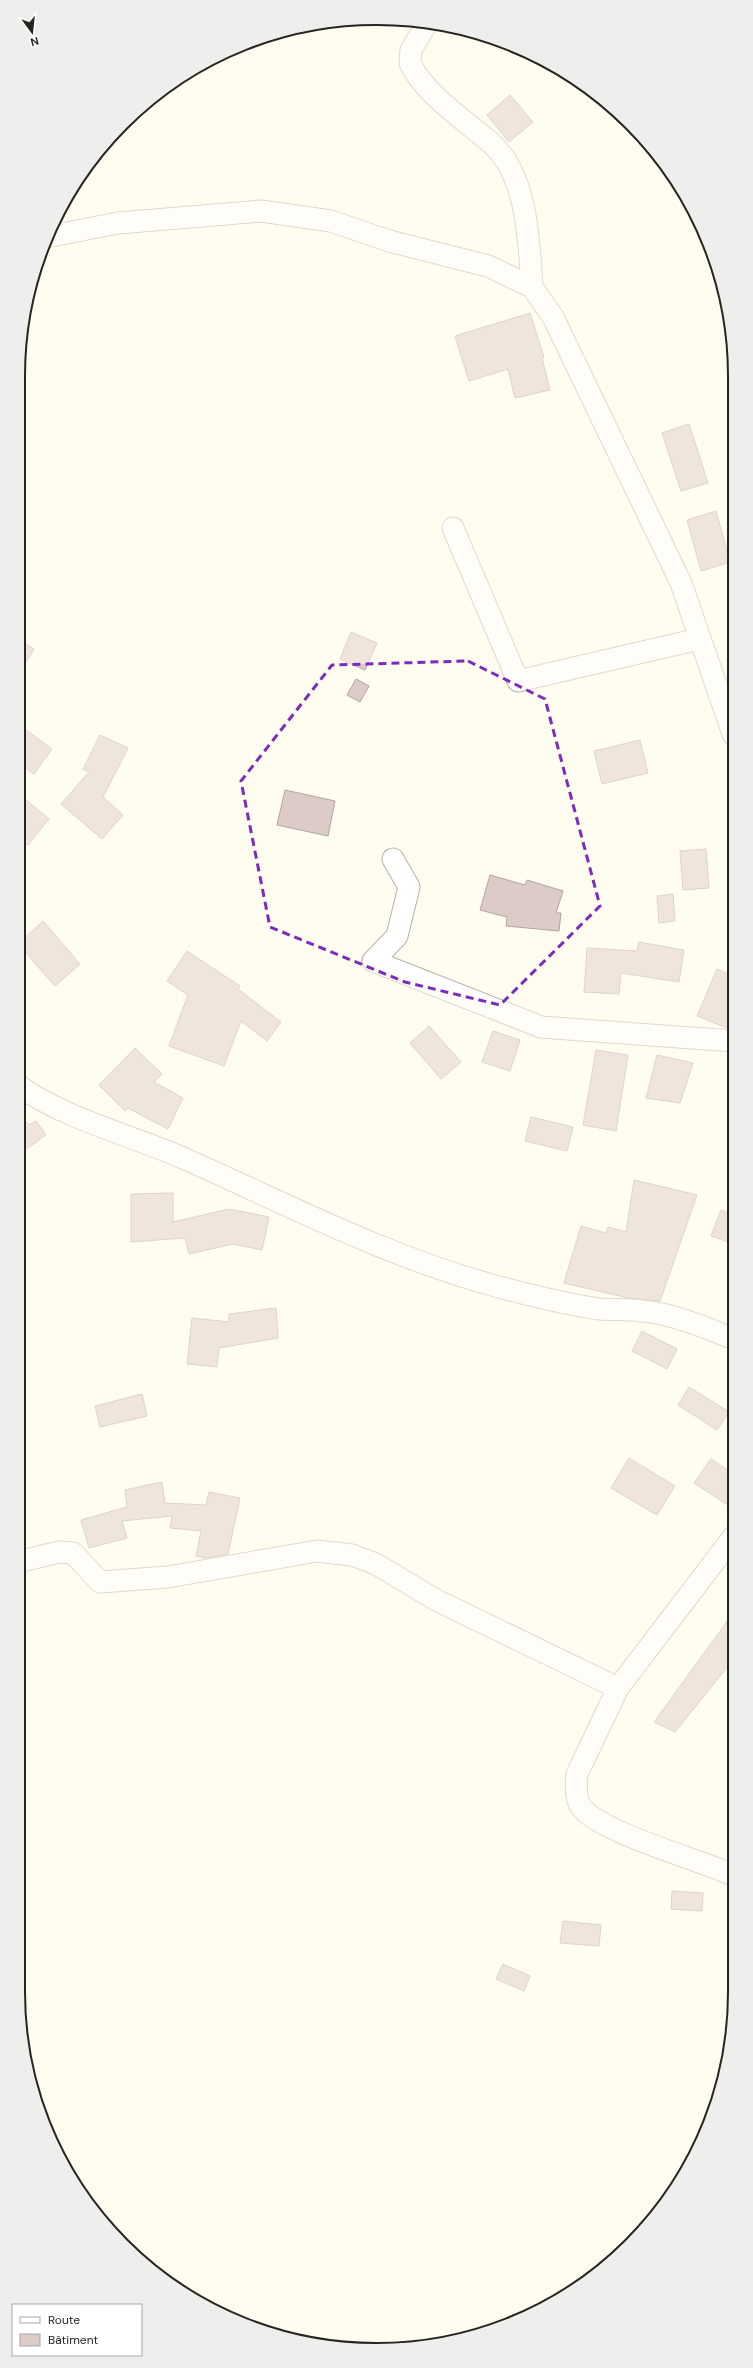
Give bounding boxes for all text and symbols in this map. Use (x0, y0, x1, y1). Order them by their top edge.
north arrow (12, 12, 52, 52)
text: N (29, 34, 40, 49)
legend (12, 2304, 142, 2356)
text: Route (48, 2312, 80, 2328)
text: Bâtiment (48, 2332, 99, 2348)

